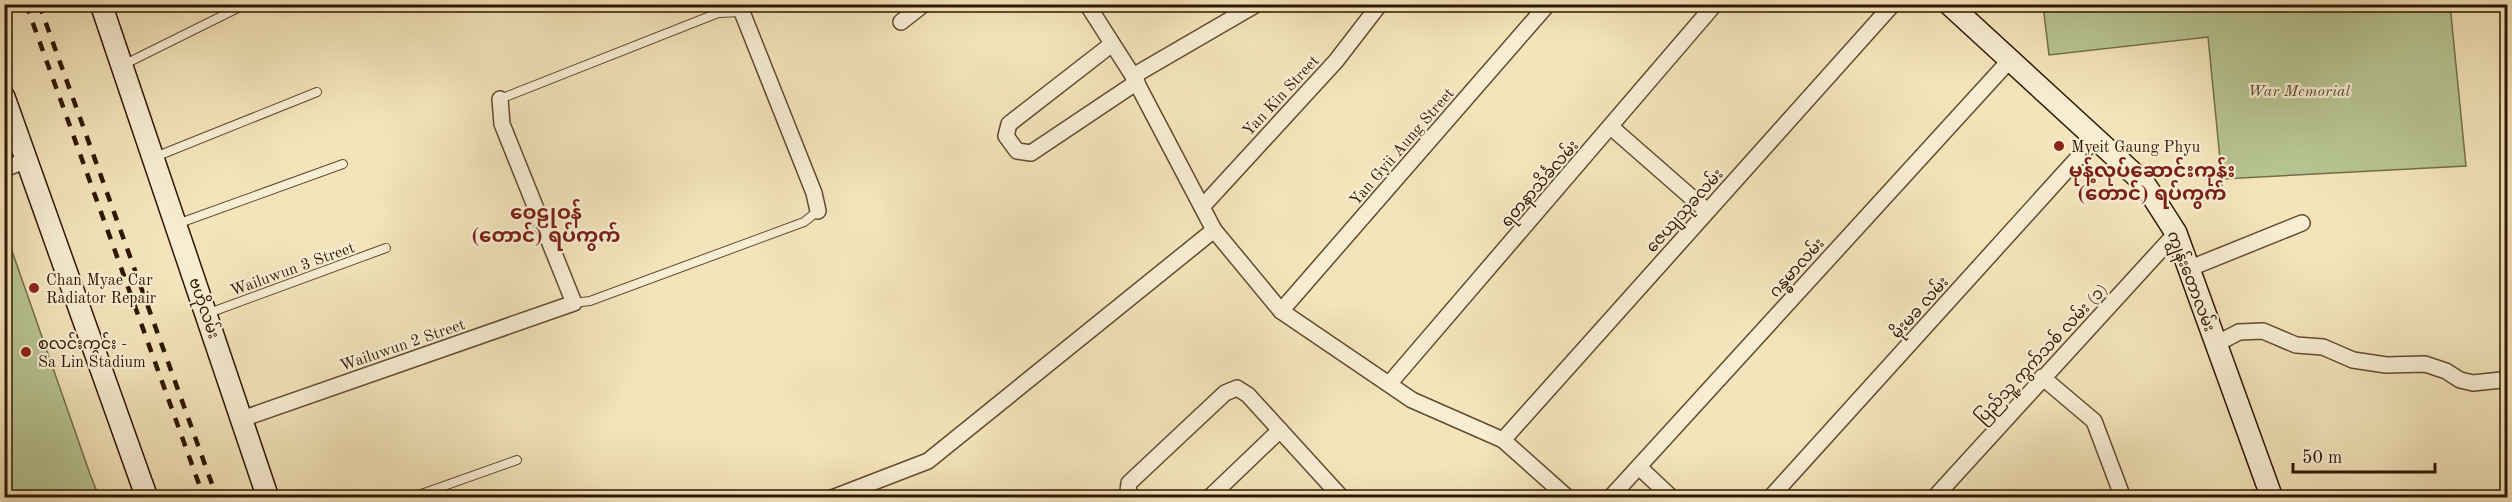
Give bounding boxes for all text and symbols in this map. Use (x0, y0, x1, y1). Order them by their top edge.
street label: Yan Kin Street (1240, 53, 1323, 140)
park label: War Memorial (2248, 84, 2351, 100)
street label: Yan Gyii Aung Street (1347, 85, 1458, 209)
street label: ရတနာသိင်္ခလမ်း (1495, 135, 1585, 233)
marker: Myeit Gaung Phyu (2052, 139, 2066, 153)
place label: Myeit Gaung Phyu (2071, 140, 2201, 156)
district label: မုန့်လုပ်ဆောင်းကုန်း (တောင်) ရပ်ကွက် (2069, 157, 2235, 209)
street label: ဇေယျသုခလမ်း (1640, 163, 1731, 259)
district label: ဝေဠုဝန် (တောင်) ရပ်ကွက် (472, 199, 620, 251)
street label: ကျွန်းတောလမ်း (2158, 227, 2221, 336)
street label: ဂန္ဓမာလမ်း (1763, 232, 1831, 304)
street label: Wailuwun 3 Street (228, 240, 357, 300)
street label: မိုးမခ လမ်း (1885, 271, 1956, 346)
place label: Chan Myae Car Radiator Repair (46, 273, 157, 307)
street label: ဗဟိုလမ်း (181, 275, 226, 343)
street label: ပြည်သူ့ ကွက်သစ် လမ်း (၁) (1970, 278, 2114, 430)
marker: Chan Myae Car Radiator Repair (27, 281, 41, 295)
street label: Wailuwun 2 Street (338, 317, 468, 375)
place label: စလင်းကွင်း - Sa Lin Stadium (38, 332, 146, 371)
marker: စလင်းကွင်း - Sa Lin Stadium (19, 345, 33, 359)
scale bar (2293, 436, 2436, 474)
text: 50 m (2302, 449, 2342, 467)

